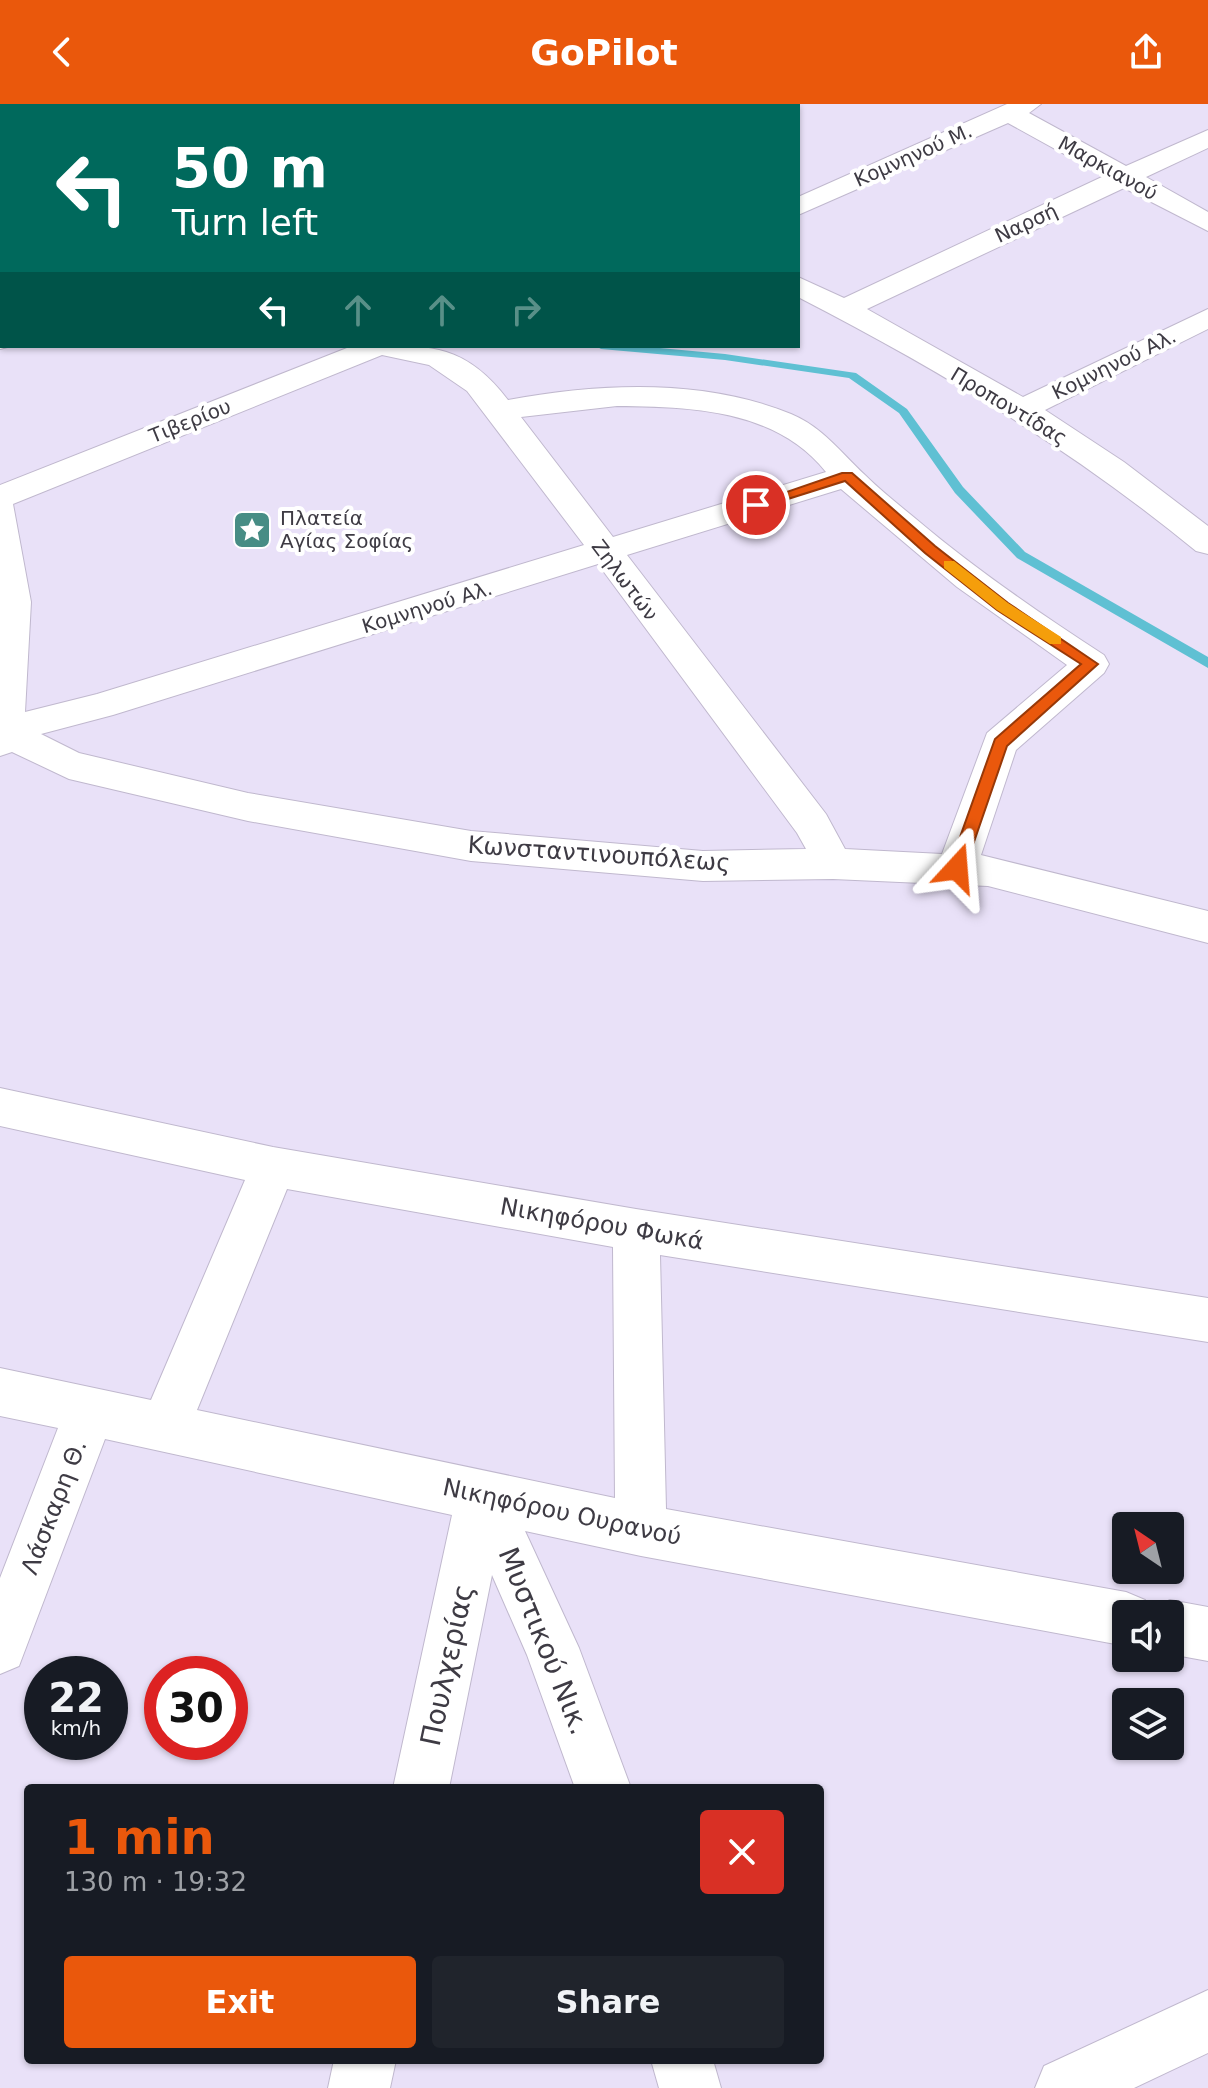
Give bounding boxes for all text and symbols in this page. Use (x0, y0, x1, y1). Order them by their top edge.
icon: back (40, 30, 84, 74)
icon: share (1124, 30, 1168, 74)
text: GoPilot (530, 32, 678, 73)
street label: Κομνηνού Μ. (850, 118, 976, 192)
street label: Μαρκιανού (1054, 131, 1162, 205)
text: 50 m (172, 135, 328, 200)
icon: left (40, 136, 144, 240)
street label: Ναρσή (991, 198, 1061, 248)
text: Turn left (172, 202, 318, 243)
icon: left (252, 288, 296, 332)
icon: ahead (336, 288, 380, 332)
icon: ahead (420, 288, 464, 332)
icon: right (504, 288, 548, 332)
street label: Κομνηνού Αλ. (1048, 324, 1180, 404)
street label: Προποντίδας (947, 362, 1071, 450)
street label: Τιβερίου (145, 394, 234, 449)
pin (722, 471, 790, 539)
icon: arrive (734, 483, 778, 527)
place label: Πλατεία Αγίας Σοφίας (280, 506, 413, 553)
place icon: Πλατεία Αγίας Σοφίας (231, 509, 273, 551)
street label: Ζηλωτών (587, 535, 663, 625)
street label: Κομνηνού Αλ. (359, 576, 495, 638)
position arrow (915, 826, 999, 910)
street label: Κωνσταντινουπόλεως (467, 831, 731, 877)
street label: Νικηφόρου Φωκά (498, 1192, 706, 1256)
street label: Λάσκαρη Θ. (15, 1436, 93, 1578)
street label: Νικηφόρου Ουρανού (440, 1473, 684, 1551)
north arrow (1112, 1512, 1184, 1584)
map controls (1112, 1512, 1184, 1760)
street label: Μυστικού Νικ. (491, 1543, 597, 1739)
street label: Πουλχερίας (414, 1581, 480, 1749)
button: sound (1112, 1600, 1184, 1672)
speed limit sign: 30 (144, 1656, 248, 1760)
text: 22 (48, 1675, 104, 1721)
button: layers (1112, 1688, 1184, 1760)
text: km/h (51, 1716, 101, 1740)
text: 1 min (64, 1809, 215, 1865)
button: close (700, 1810, 784, 1894)
text: 130 m · 19:32 (64, 1867, 247, 1897)
button: Exit (64, 1956, 416, 2048)
button: Share (432, 1956, 784, 2048)

